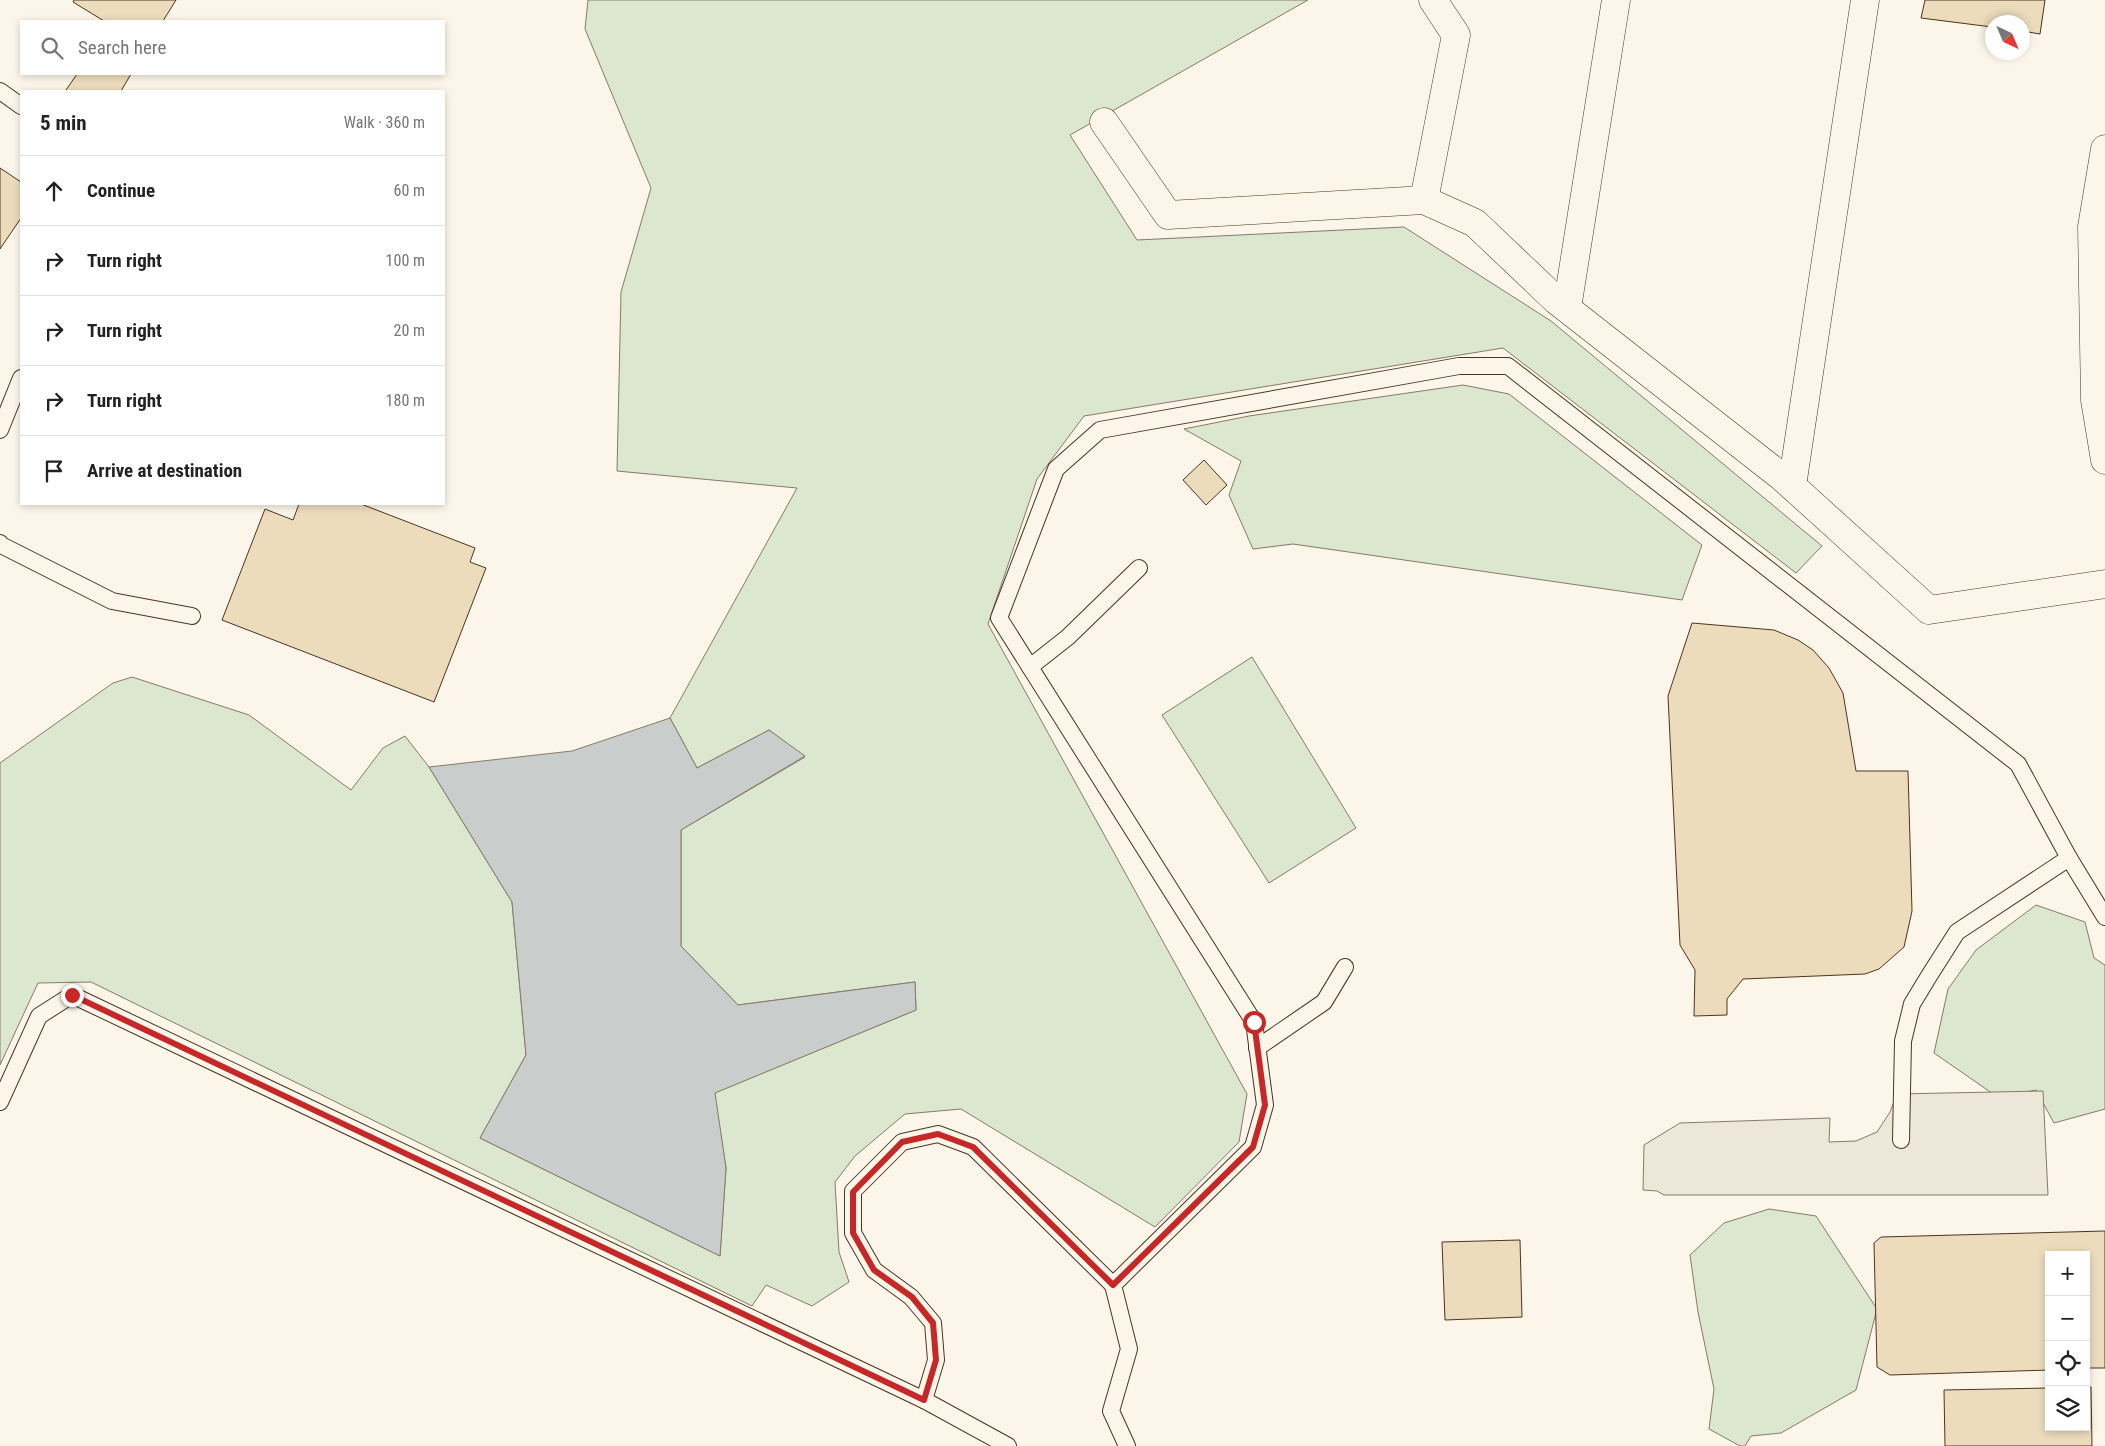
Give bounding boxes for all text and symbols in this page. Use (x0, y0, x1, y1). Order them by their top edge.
north arrow (1985, 15, 2030, 60)
search box (20, 20, 445, 75)
icon: search (38, 34, 66, 62)
text: Search here (78, 36, 166, 59)
text: 5 min (40, 111, 87, 135)
text: Walk · 360 m (344, 113, 425, 132)
icon: ahead (40, 177, 68, 205)
text: Continue (87, 179, 155, 202)
text: 60 m (393, 181, 425, 200)
icon: right (40, 247, 68, 275)
text: Turn right (87, 249, 162, 272)
text: 100 m (386, 251, 425, 270)
icon: right (40, 317, 68, 345)
text: Turn right (87, 319, 162, 342)
text: 20 m (393, 321, 425, 340)
icon: right (40, 387, 68, 415)
text: Turn right (87, 389, 162, 412)
text: 180 m (386, 391, 425, 410)
icon: arrive (40, 457, 68, 485)
text: Arrive at destination (87, 459, 242, 482)
route end (61, 984, 84, 1007)
route start (1243, 1011, 1266, 1034)
map controls (2045, 1251, 2090, 1431)
button: + (2045, 1251, 2090, 1296)
button: − (2045, 1296, 2090, 1341)
button: locate (2045, 1341, 2090, 1386)
button: layers (2045, 1386, 2090, 1431)

